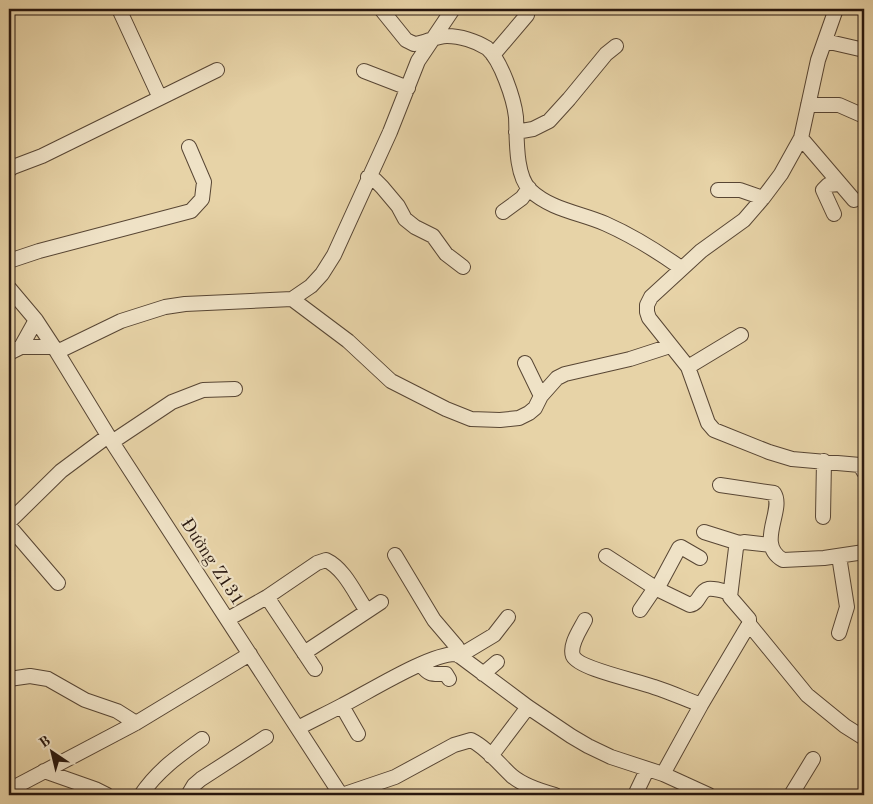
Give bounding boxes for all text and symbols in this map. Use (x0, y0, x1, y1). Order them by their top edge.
street label: Đường Z131 (177, 515, 247, 609)
north arrow (28, 726, 78, 776)
text: B (37, 734, 53, 751)

